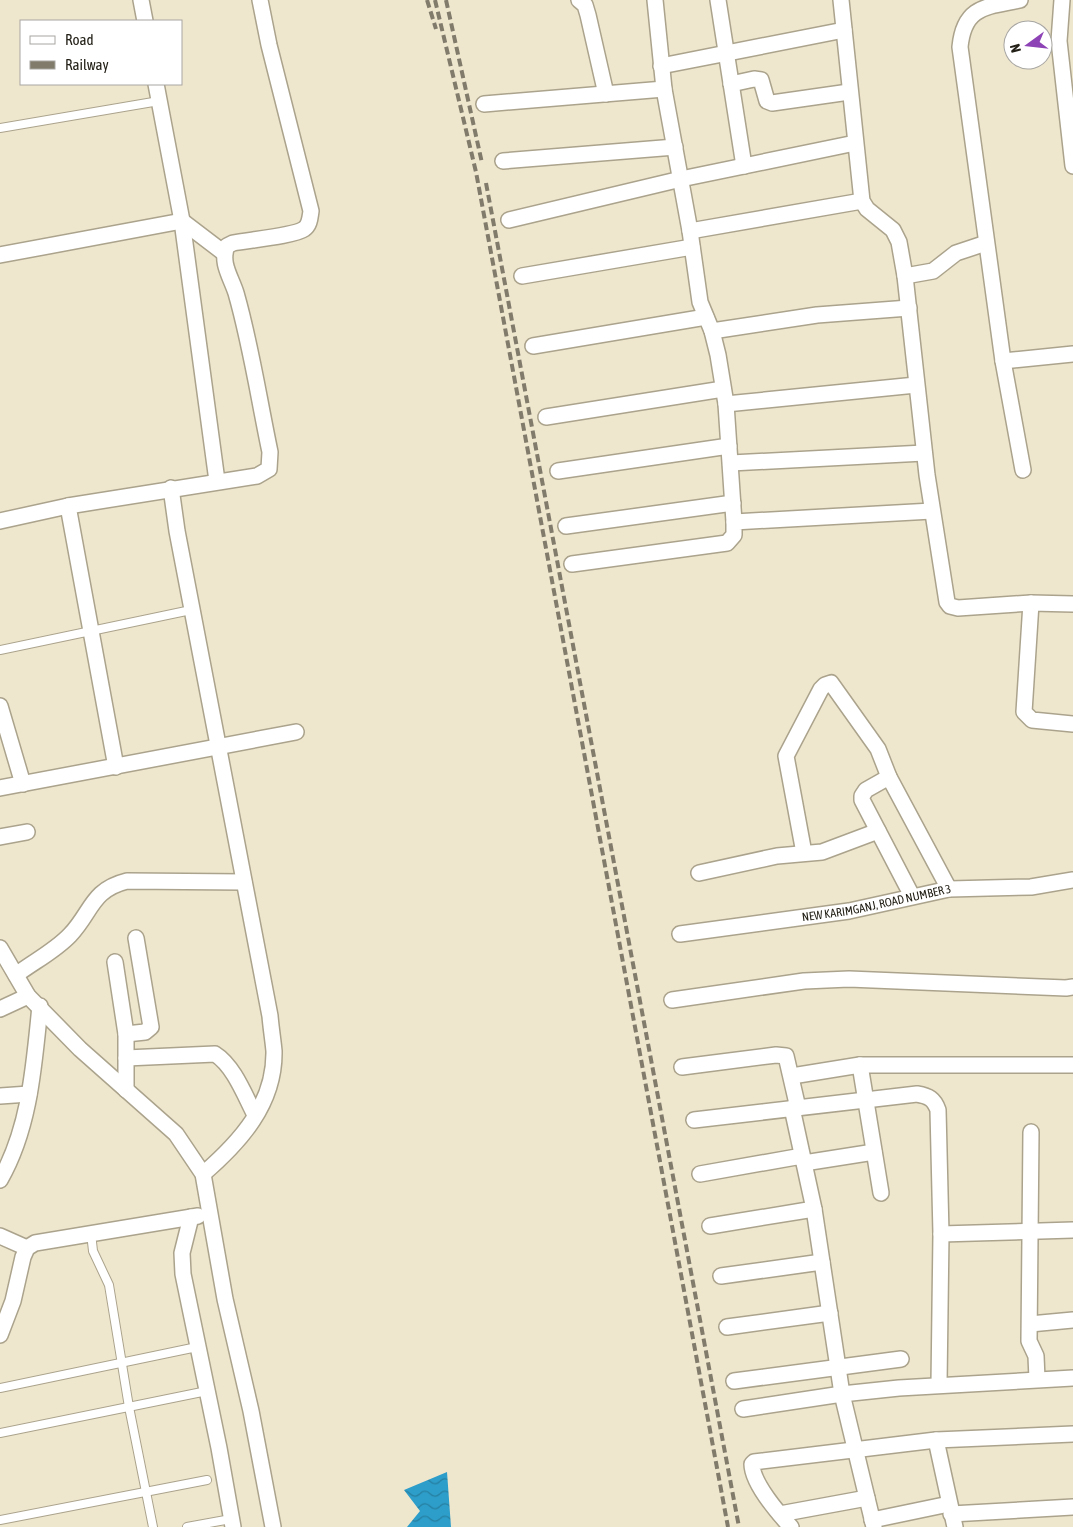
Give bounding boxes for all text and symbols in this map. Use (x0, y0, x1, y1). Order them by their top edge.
legend (20, 20, 182, 85)
north arrow (1003, 20, 1053, 70)
text: Road (65, 31, 94, 48)
text: N (1007, 42, 1024, 54)
text: Railway (65, 56, 109, 73)
street label: NEW KARIMGANJ, ROAD NUMBER 3 (801, 882, 952, 924)

